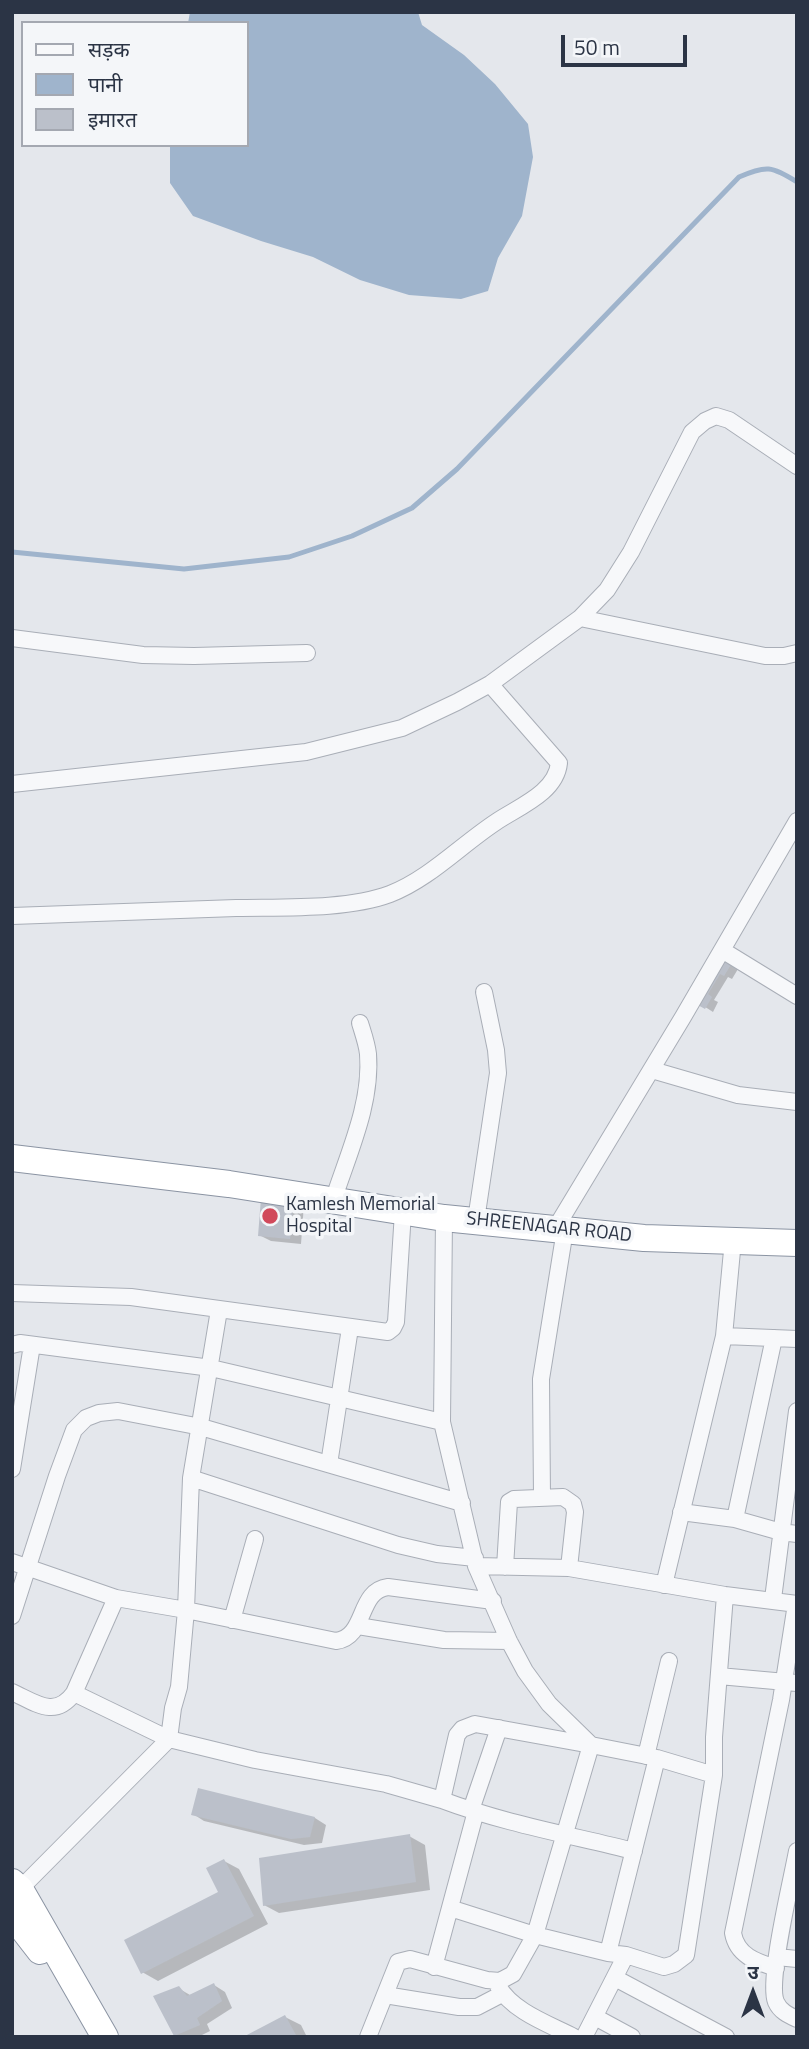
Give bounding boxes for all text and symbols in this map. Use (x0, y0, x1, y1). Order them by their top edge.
legend (21, 21, 248, 147)
scale bar (564, 21, 690, 65)
text: 50 m (574, 31, 620, 63)
text: सड़क (88, 33, 130, 65)
text: पानी (88, 68, 122, 100)
text: इमारत (88, 103, 137, 135)
place label: Kamlesh Memorial Hospital (286, 1194, 435, 1238)
marker: Kamlesh Memorial Hospital (260, 1206, 280, 1226)
street label: SHREENAGAR ROAD (465, 1208, 633, 1248)
text: उ (747, 1957, 759, 1986)
north arrow (718, 1958, 788, 2028)

